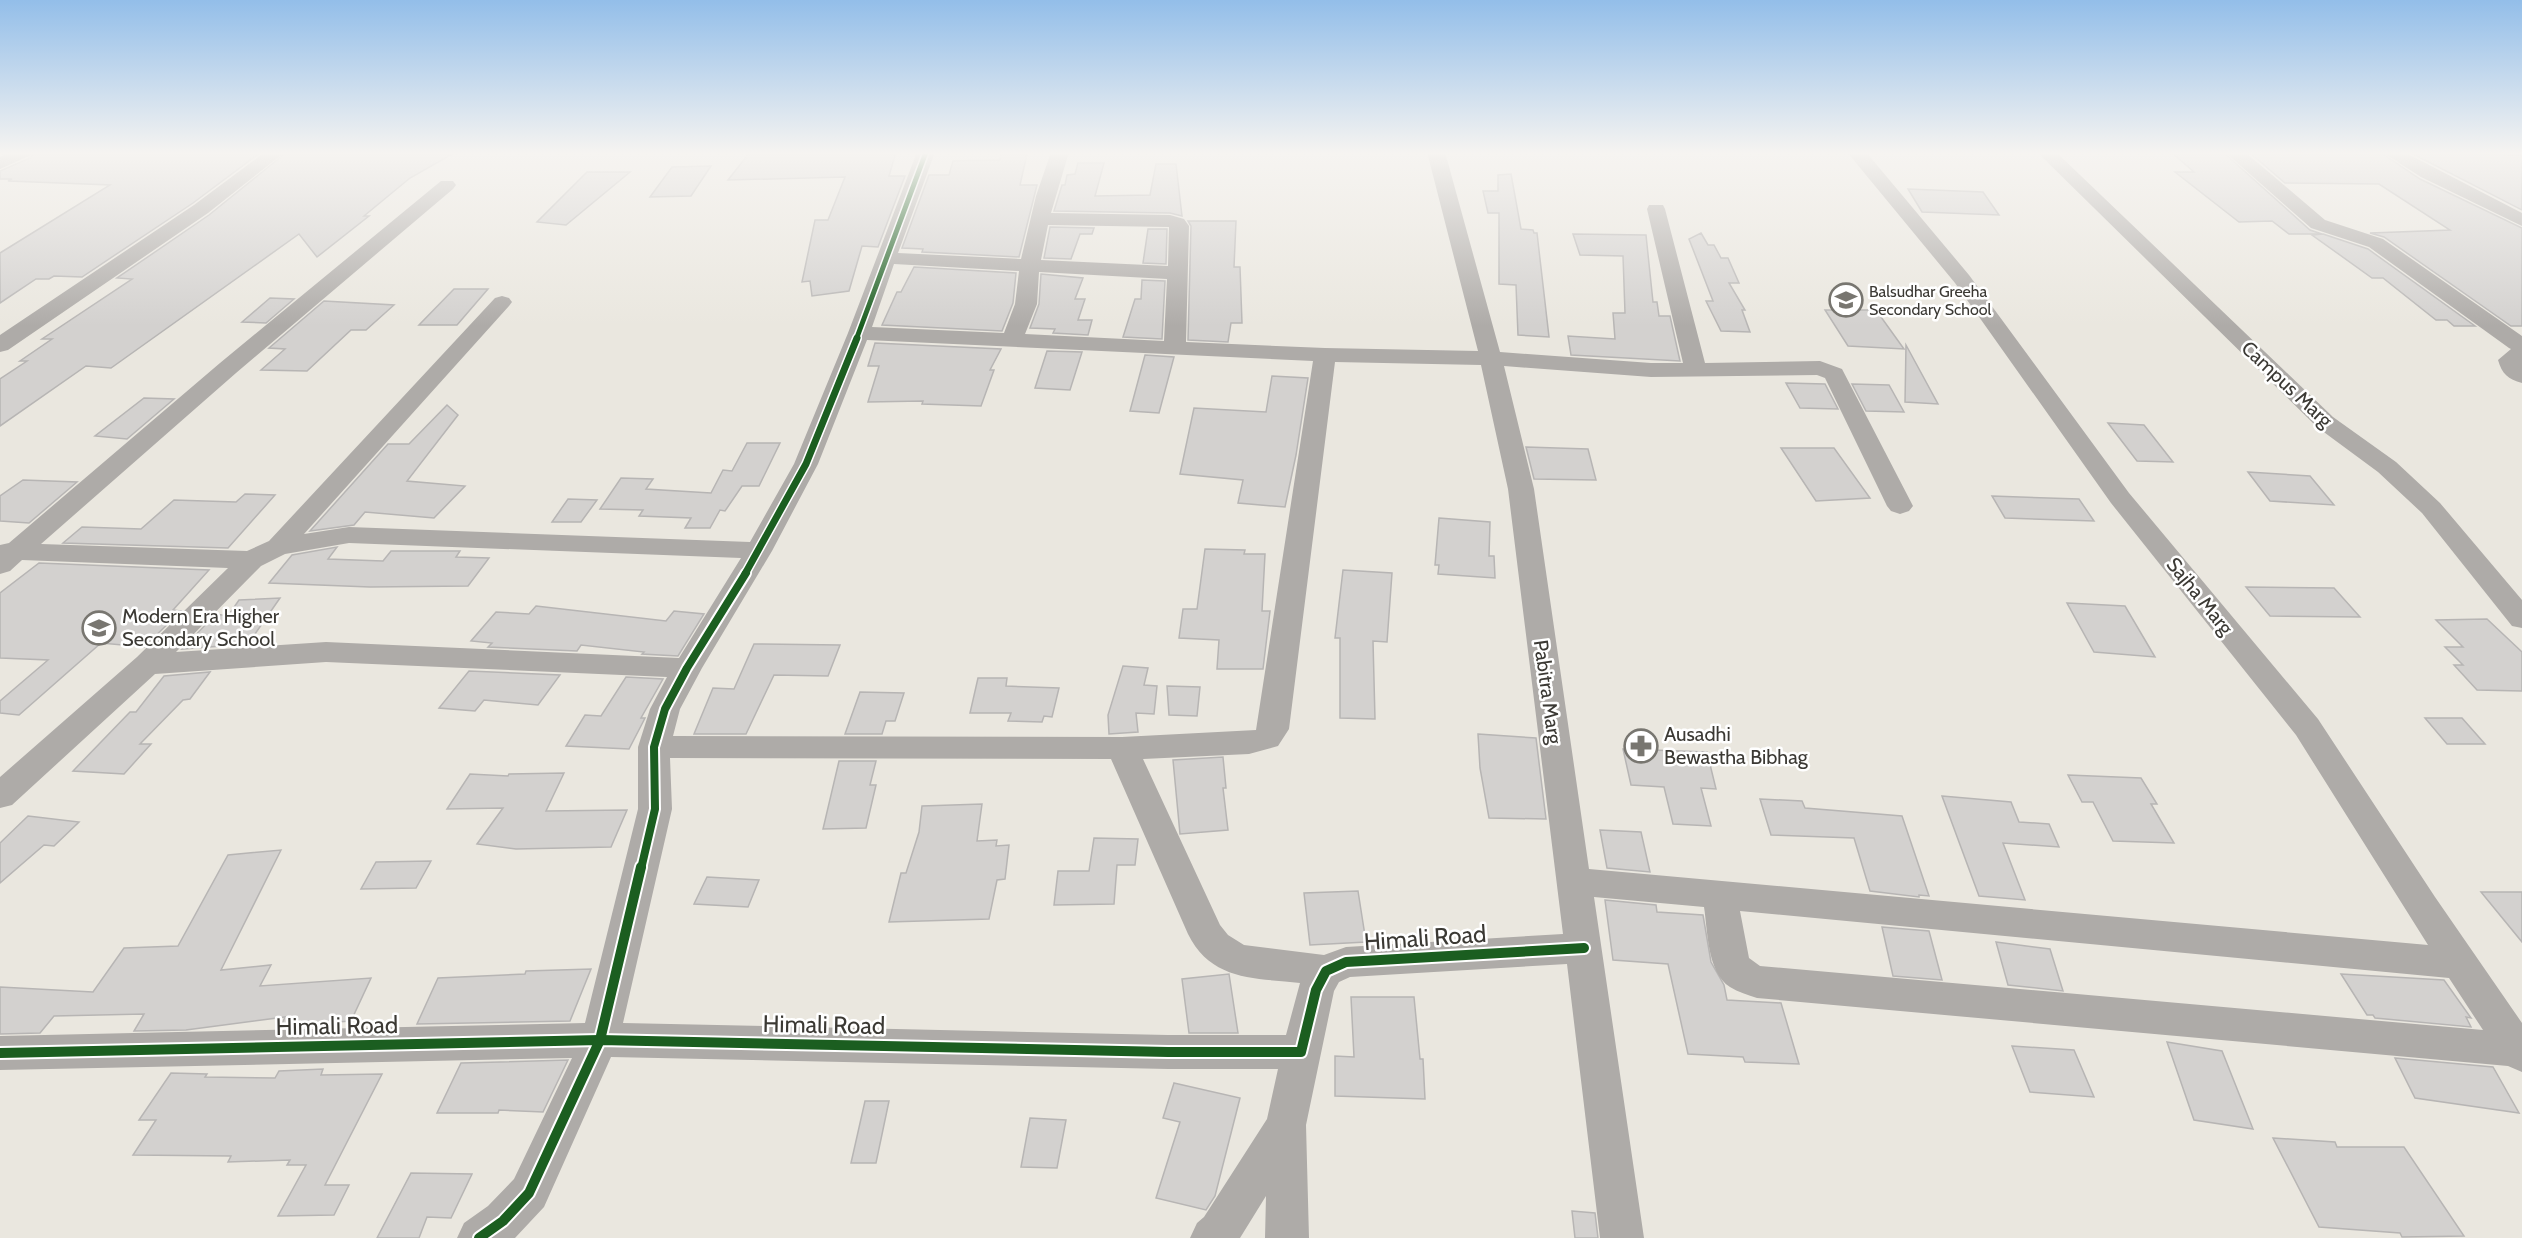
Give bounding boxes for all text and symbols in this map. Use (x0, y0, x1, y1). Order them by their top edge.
school or university icon: Balsudhar Greeha Secondary School (1828, 282, 1864, 318)
place label: Balsudhar Greeha Secondary School (1869, 282, 1992, 319)
street label: Campus Marg (2236, 336, 2338, 433)
street label: Sajha Marg (2162, 553, 2239, 640)
place label: Modern Era Higher Secondary School (122, 604, 280, 651)
school or university icon: Modern Era Higher Secondary School (81, 610, 117, 646)
street label: Pabitra Marg (1529, 638, 1567, 747)
place label: Ausadhi Bewastha Bibhag (1664, 722, 1809, 769)
pharmacy icon: Ausadhi Bewastha Bibhag (1623, 728, 1659, 764)
street label: Himali Road (1363, 919, 1487, 956)
street label: Himali Road (762, 1009, 886, 1040)
street label: Himali Road (275, 1010, 399, 1041)

